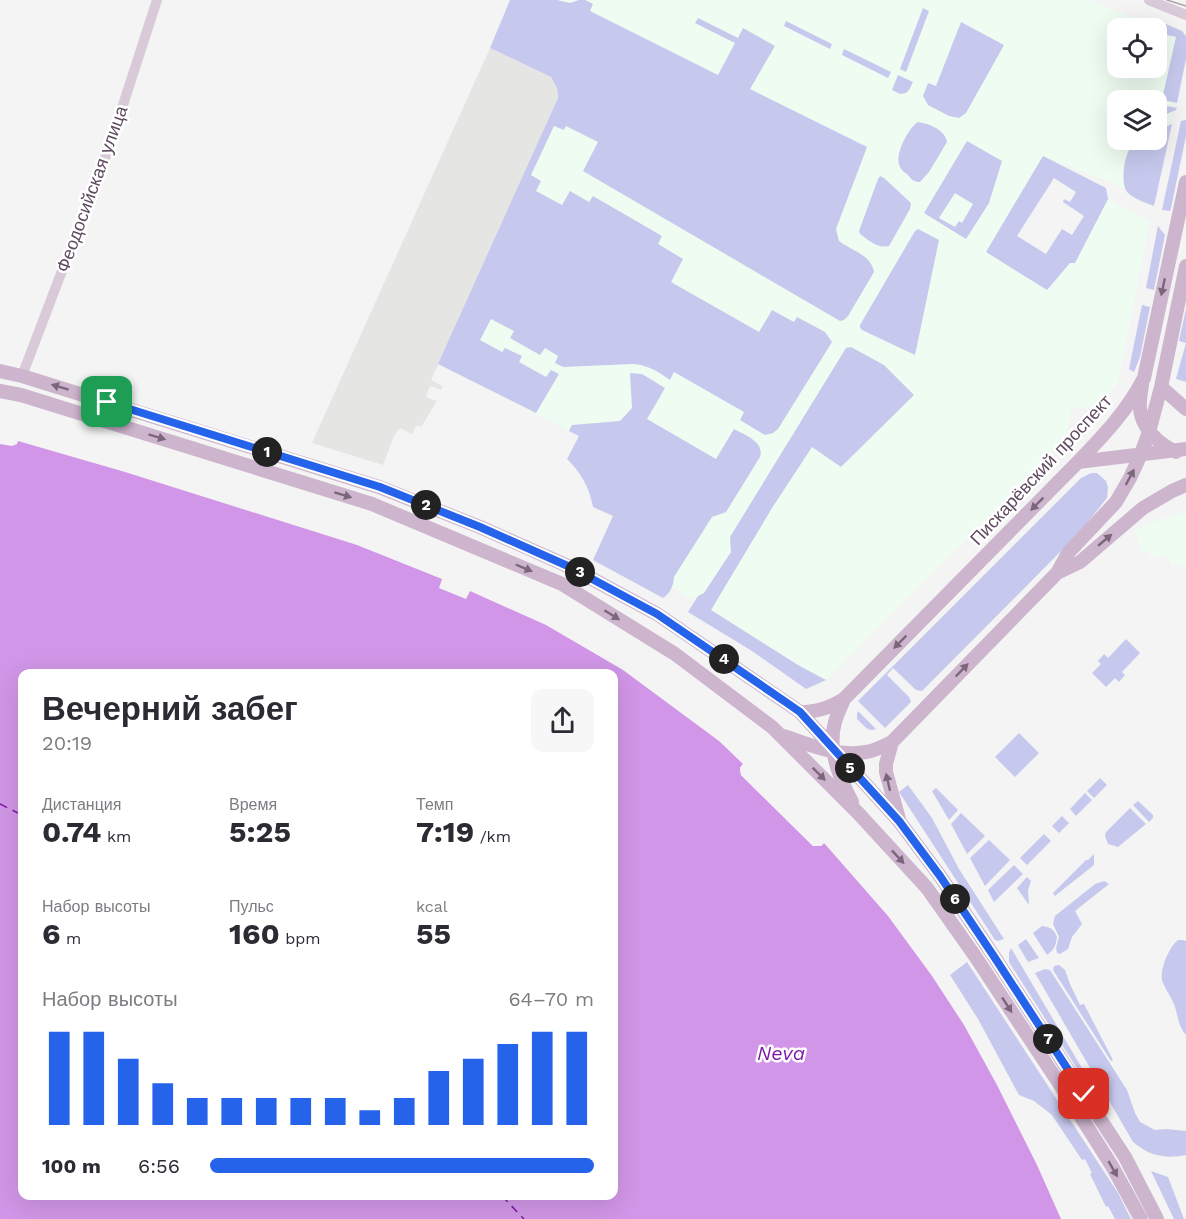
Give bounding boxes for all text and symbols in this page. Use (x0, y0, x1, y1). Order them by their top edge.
map controls (1107, 18, 1167, 150)
button: locate (1107, 18, 1167, 78)
button: layers (1107, 90, 1167, 150)
street label: Феодосийская улица (52, 102, 132, 275)
one-way arrow (1158, 278, 1168, 296)
pin (81, 376, 132, 427)
one-way arrow (51, 382, 69, 392)
icon: arrive (90, 385, 123, 418)
street label: Пискарёвский проспект (966, 390, 1116, 549)
one-way arrow (148, 433, 166, 443)
pin: 1 (252, 437, 282, 467)
text: 1 (264, 442, 270, 461)
one-way arrow (1125, 468, 1135, 485)
pin: 2 (411, 490, 441, 520)
one-way arrow (334, 491, 352, 500)
text: 2 (421, 495, 431, 514)
one-way arrow (1031, 496, 1045, 510)
one-way arrow (1097, 534, 1112, 547)
pin: 3 (565, 557, 595, 587)
text: 3 (575, 562, 585, 581)
one-way arrow (515, 563, 533, 573)
one-way arrow (604, 610, 620, 621)
one-way arrow (893, 635, 907, 650)
pin: 4 (709, 644, 739, 674)
text: 4 (719, 649, 729, 668)
one-way arrow (955, 663, 969, 678)
text: Вечерний забег (42, 689, 298, 728)
button: share (531, 689, 594, 752)
text: 20:19 (42, 731, 92, 755)
pin: 5 (835, 753, 865, 783)
text: 5 (845, 758, 855, 777)
one-way arrow (812, 767, 826, 781)
one-way arrow (883, 772, 893, 791)
text: Дистанция (42, 795, 121, 814)
text: Время (229, 795, 277, 814)
text: Темп (416, 795, 453, 814)
text: 0.74 (42, 814, 101, 849)
text: 5:25 (229, 814, 291, 849)
text: 7:19 (416, 814, 474, 849)
text: km (101, 827, 131, 846)
text: /km (474, 827, 511, 846)
one-way arrow (891, 850, 905, 864)
pin: 6 (940, 884, 970, 914)
text: 6 (950, 889, 960, 908)
text: Набор высоты (42, 897, 150, 916)
text: Пульс (229, 897, 274, 916)
text: kcal (416, 897, 448, 916)
text: 6 (42, 916, 60, 951)
text: 160 (229, 916, 280, 951)
text: 55 (416, 916, 451, 951)
text: m (60, 929, 81, 948)
text: bpm (280, 929, 321, 948)
text: Набор высоты (42, 987, 178, 1011)
text: 64–70 m (508, 987, 594, 1011)
one-way arrow (1002, 997, 1013, 1013)
pin: 7 (1033, 1024, 1063, 1054)
text: 7 (1043, 1029, 1053, 1048)
water label: Neva (757, 1041, 805, 1065)
pin (1058, 1068, 1109, 1119)
icon: check (1067, 1077, 1100, 1110)
text: 100 m (42, 1154, 101, 1178)
text: 6:56 (138, 1154, 180, 1178)
one-way arrow (1108, 1161, 1118, 1178)

